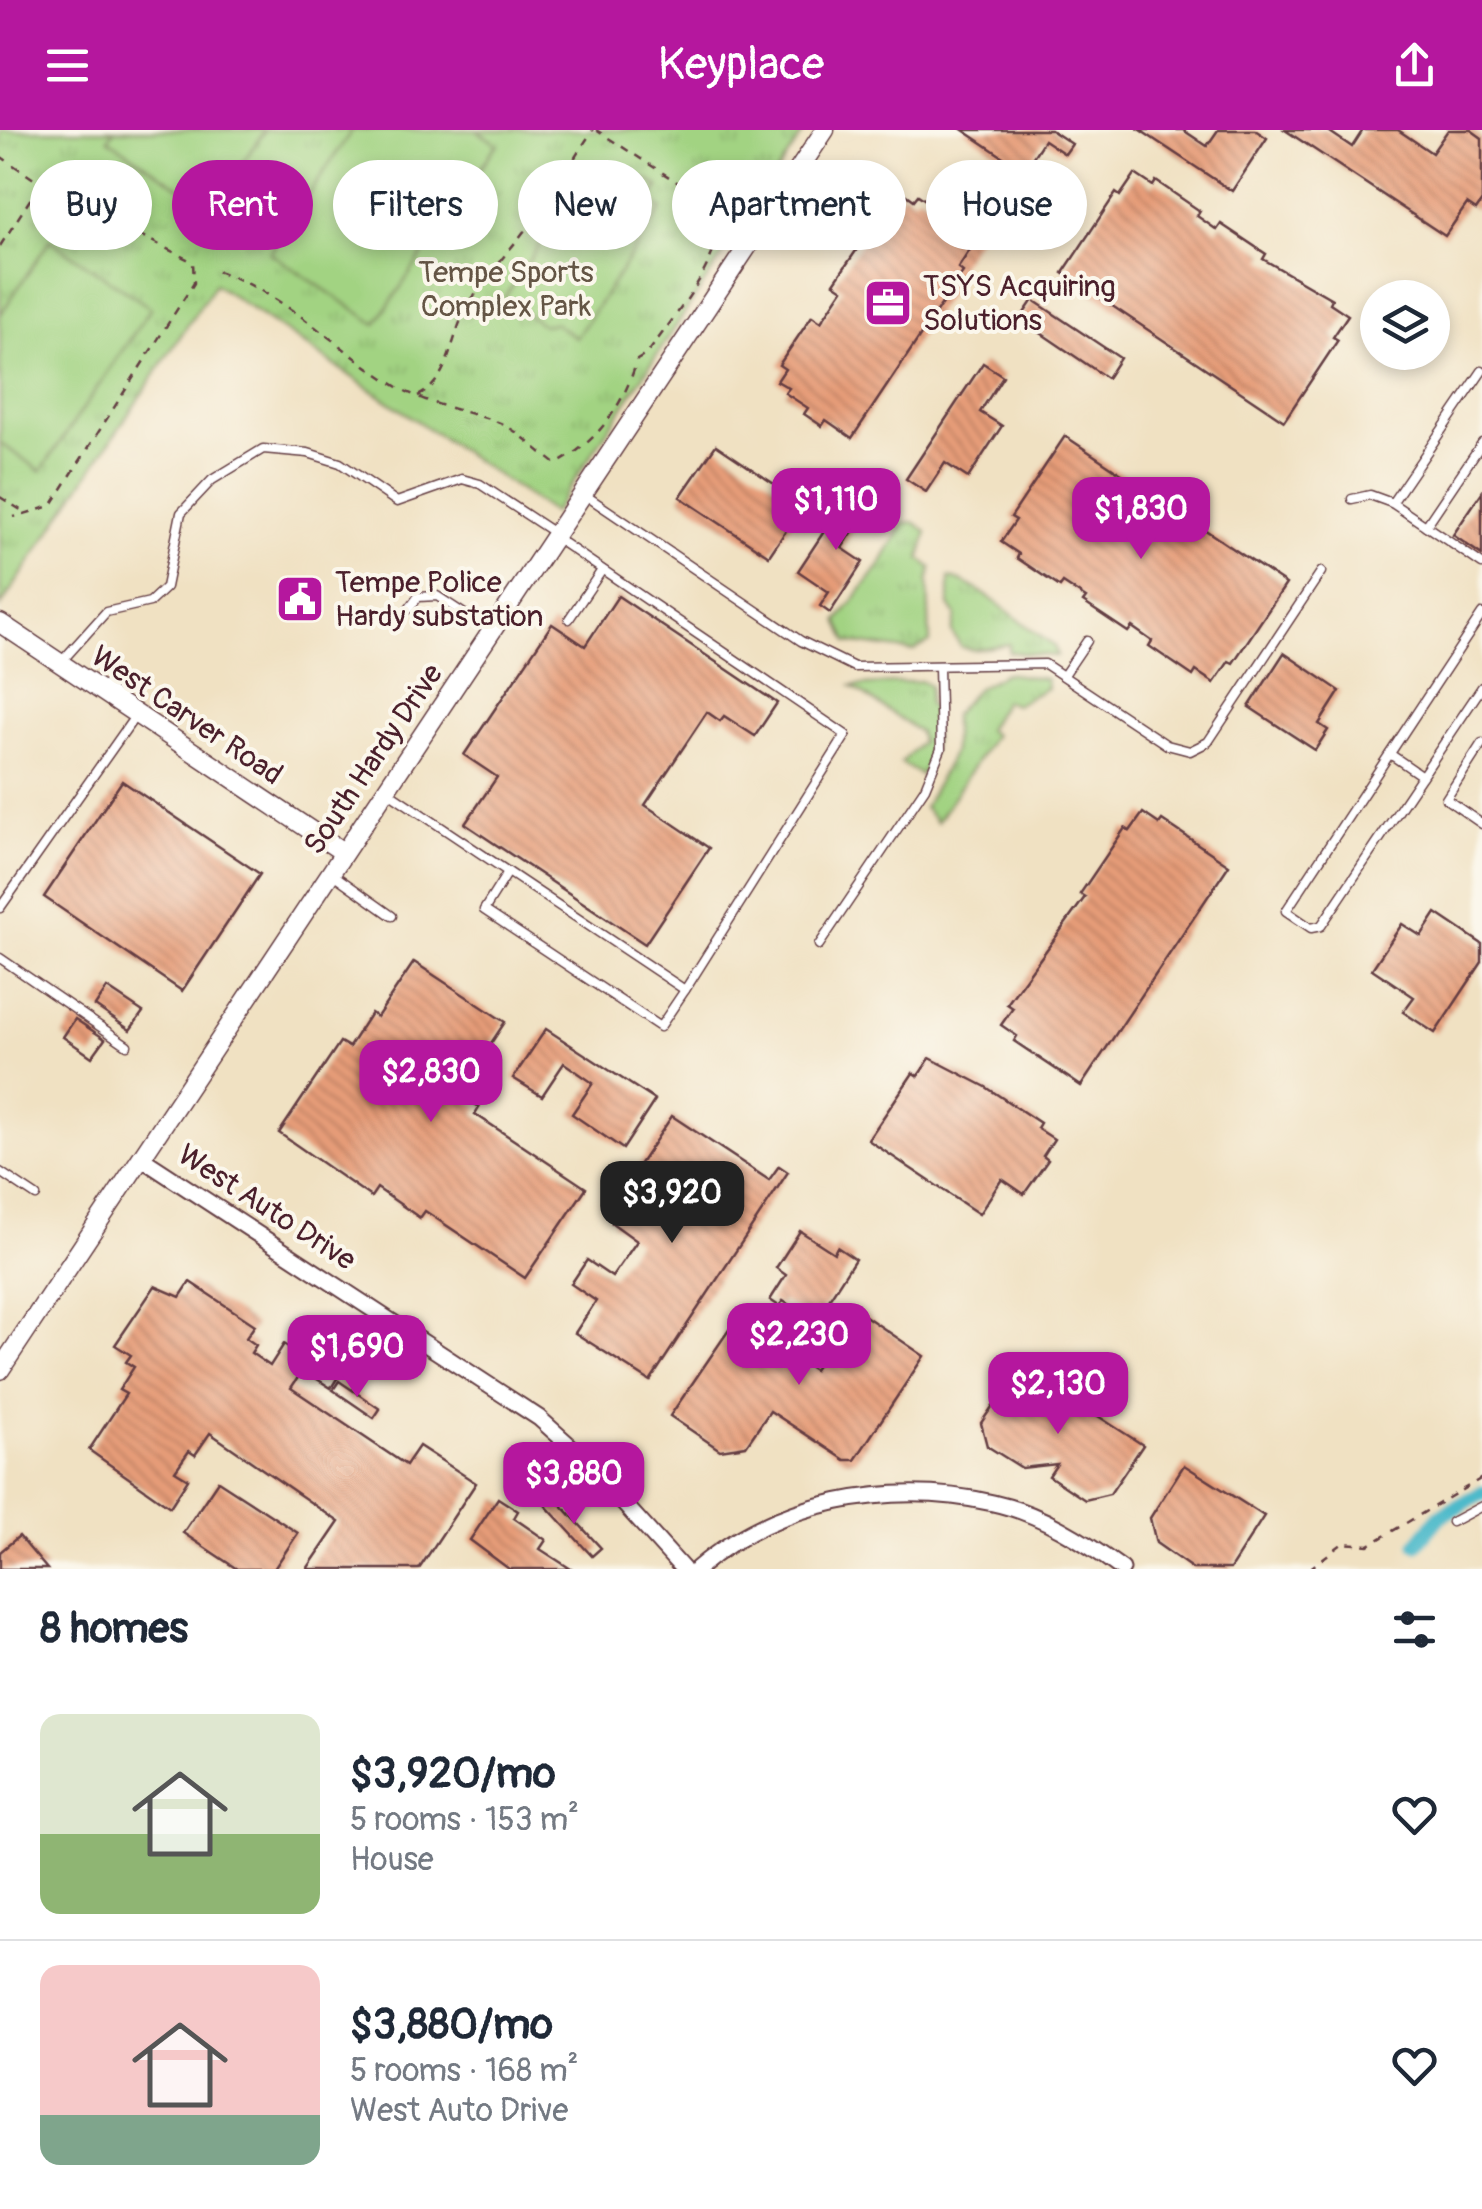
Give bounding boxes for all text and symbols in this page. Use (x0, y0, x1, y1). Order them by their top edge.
text: Keyplace (658, 37, 824, 93)
icon: menu (40, 38, 95, 93)
icon: share (1387, 38, 1442, 93)
chip: Buy (30, 160, 152, 250)
chip: Rent (172, 160, 313, 250)
chip: Filters (333, 160, 498, 250)
chip: New (518, 160, 652, 250)
chip: Apartment (672, 160, 906, 250)
chip: House (926, 160, 1087, 250)
park label: Tempe Sports Complex Park (418, 254, 594, 325)
place label: TSYS Acquiring Solutions (923, 268, 1116, 339)
office icon: TSYS Acquiring Solutions (862, 277, 914, 329)
map controls (1360, 280, 1450, 370)
button: layers (1360, 280, 1450, 370)
pin: $1,110 (755, 468, 917, 553)
pin: $1,830 (1060, 477, 1222, 562)
text: $1,110 (794, 480, 878, 520)
text: $1,830 (1094, 489, 1188, 529)
place label: Tempe Police Hardy substation (335, 564, 543, 635)
public building icon: Tempe Police Hardy substation (274, 573, 326, 625)
street label: West Carver Road (84, 638, 290, 793)
street label: South Hardy Drive (296, 657, 451, 862)
pin: $2,830 (350, 1040, 512, 1125)
text: $2,830 (381, 1052, 481, 1092)
street label: West Auto Drive (171, 1136, 363, 1279)
pin: $3,920 (591, 1161, 753, 1246)
text: $3,920 (622, 1173, 722, 1213)
pin: $2,230 (718, 1303, 880, 1388)
pin: $1,690 (276, 1315, 438, 1400)
text: $2,230 (749, 1315, 849, 1355)
text: $1,690 (310, 1327, 404, 1367)
pin: $2,130 (977, 1352, 1139, 1437)
text: $2,130 (1010, 1364, 1106, 1404)
pin: $3,880 (493, 1442, 655, 1527)
text: $3,880 (525, 1454, 623, 1494)
icon: filters (1387, 1602, 1442, 1657)
text: 8 homes (40, 1603, 188, 1655)
text: $3,920/mo (350, 1748, 556, 1800)
icon: home (120, 1754, 240, 1874)
icon: heart (1387, 1787, 1442, 1842)
text: 5 rooms · 153 m² (350, 1800, 579, 1840)
text: House (350, 1840, 434, 1880)
text: $3,880/mo (350, 1999, 553, 2051)
icon: home (120, 2005, 240, 2125)
icon: heart (1387, 2038, 1442, 2093)
text: 5 rooms · 168 m² (350, 2051, 579, 2091)
text: West Auto Drive (350, 2091, 568, 2131)

